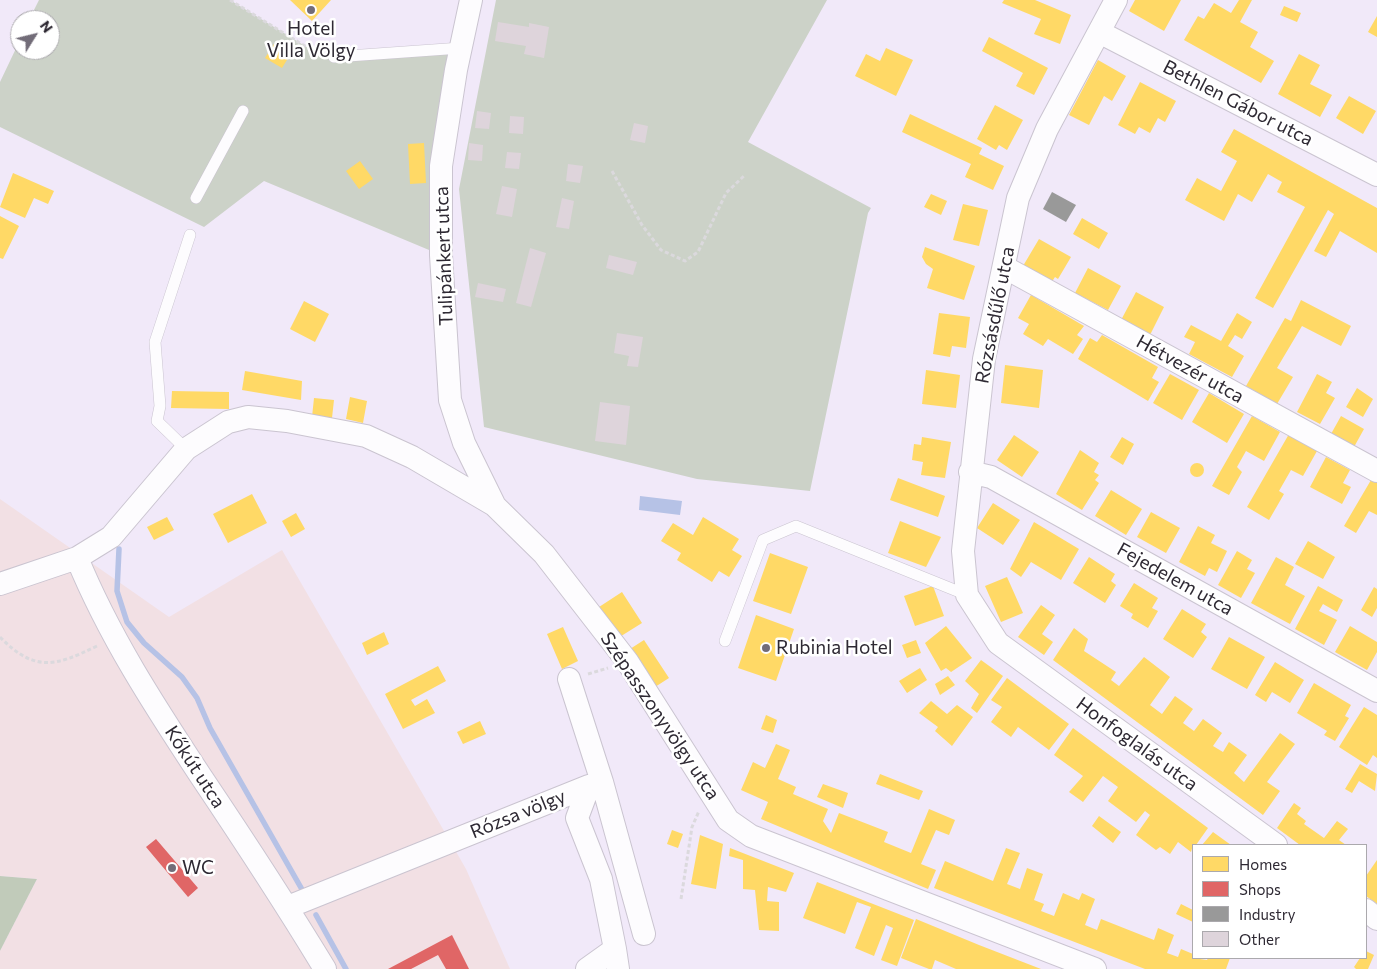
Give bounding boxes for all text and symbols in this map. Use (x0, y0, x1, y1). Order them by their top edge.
marker: Hotel Villa Völgy (305, 4, 317, 16)
north arrow (10, 10, 60, 60)
text: N (37, 17, 57, 36)
place label: Hotel Villa Völgy (266, 18, 356, 62)
street label: Bethlen Gábor utca (1159, 55, 1317, 151)
street label: Tulipánkert utca (430, 186, 458, 326)
street label: Rózsásdűlő utca (971, 245, 1019, 385)
street label: Hétvezér utca (1132, 330, 1248, 408)
street label: Fejedelem utca (1113, 538, 1237, 620)
street label: Szépasszonyvölgy utca (595, 628, 725, 804)
place label: Rubinia Hotel (776, 637, 893, 659)
marker: Rubinia Hotel (760, 642, 772, 654)
street label: Honfoglalás utca (1072, 692, 1202, 796)
street label: Kőkút utca (160, 722, 230, 812)
street label: Rózsa völgy (467, 785, 569, 843)
legend (1192, 844, 1367, 959)
text: Homes (1239, 855, 1287, 873)
place label: WC (182, 857, 214, 879)
marker: WC (166, 862, 178, 874)
text: Shops (1239, 880, 1281, 898)
text: Industry (1239, 905, 1296, 923)
text: Other (1239, 930, 1280, 948)

